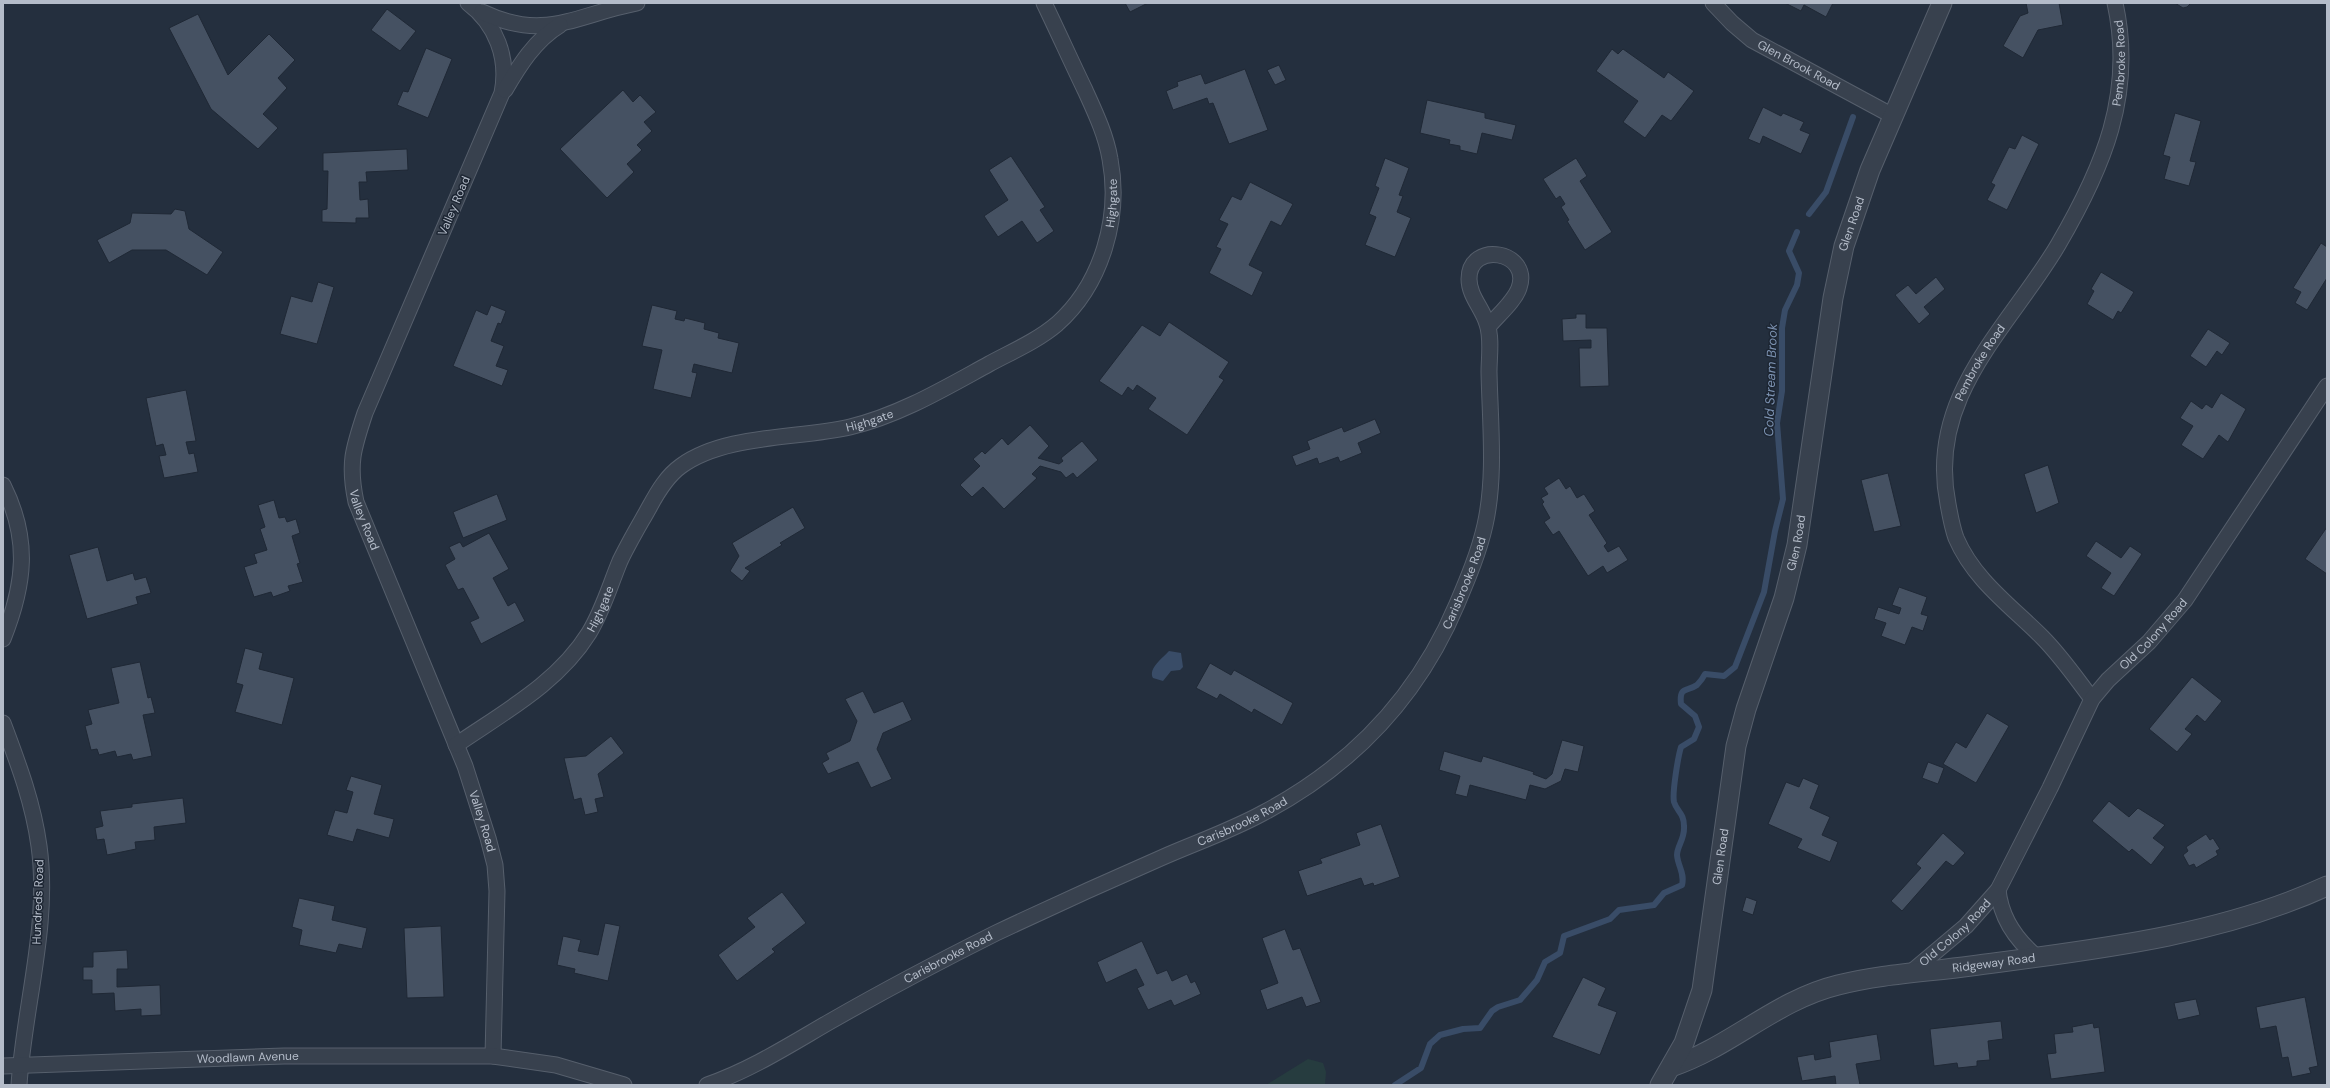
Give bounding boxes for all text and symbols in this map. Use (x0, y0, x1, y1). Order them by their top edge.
street label: Pembroke Road (2109, 19, 2129, 108)
street label: Glen Brook Road (1755, 36, 1843, 94)
street label: Valley Road (434, 174, 474, 238)
street label: Highgate (1102, 178, 1121, 229)
street label: Glen Road (1835, 195, 1868, 253)
street label: Pembroke Road (1951, 321, 2009, 403)
water label: Cold Stream Brook (1760, 323, 1781, 437)
street label: Highgate (844, 406, 896, 436)
street label: Valley Road (346, 488, 383, 552)
street label: Glen Road (1783, 514, 1809, 572)
street label: Carisbrooke Road (1439, 535, 1490, 632)
street label: Highgate (583, 583, 618, 635)
street label: Old Colony Road (2116, 595, 2191, 674)
street label: Valley Road (465, 788, 499, 854)
street label: Carisbrooke Road (1195, 793, 1290, 850)
street label: Glen Road (1709, 827, 1732, 886)
street label: Hundreds Road (29, 859, 47, 945)
street label: Old Colony Road (1916, 895, 1995, 970)
street label: Carisbrooke Road (901, 928, 995, 987)
street label: Ridgeway Road (1951, 950, 2036, 976)
street label: Woodlawn Avenue (197, 1048, 299, 1067)

